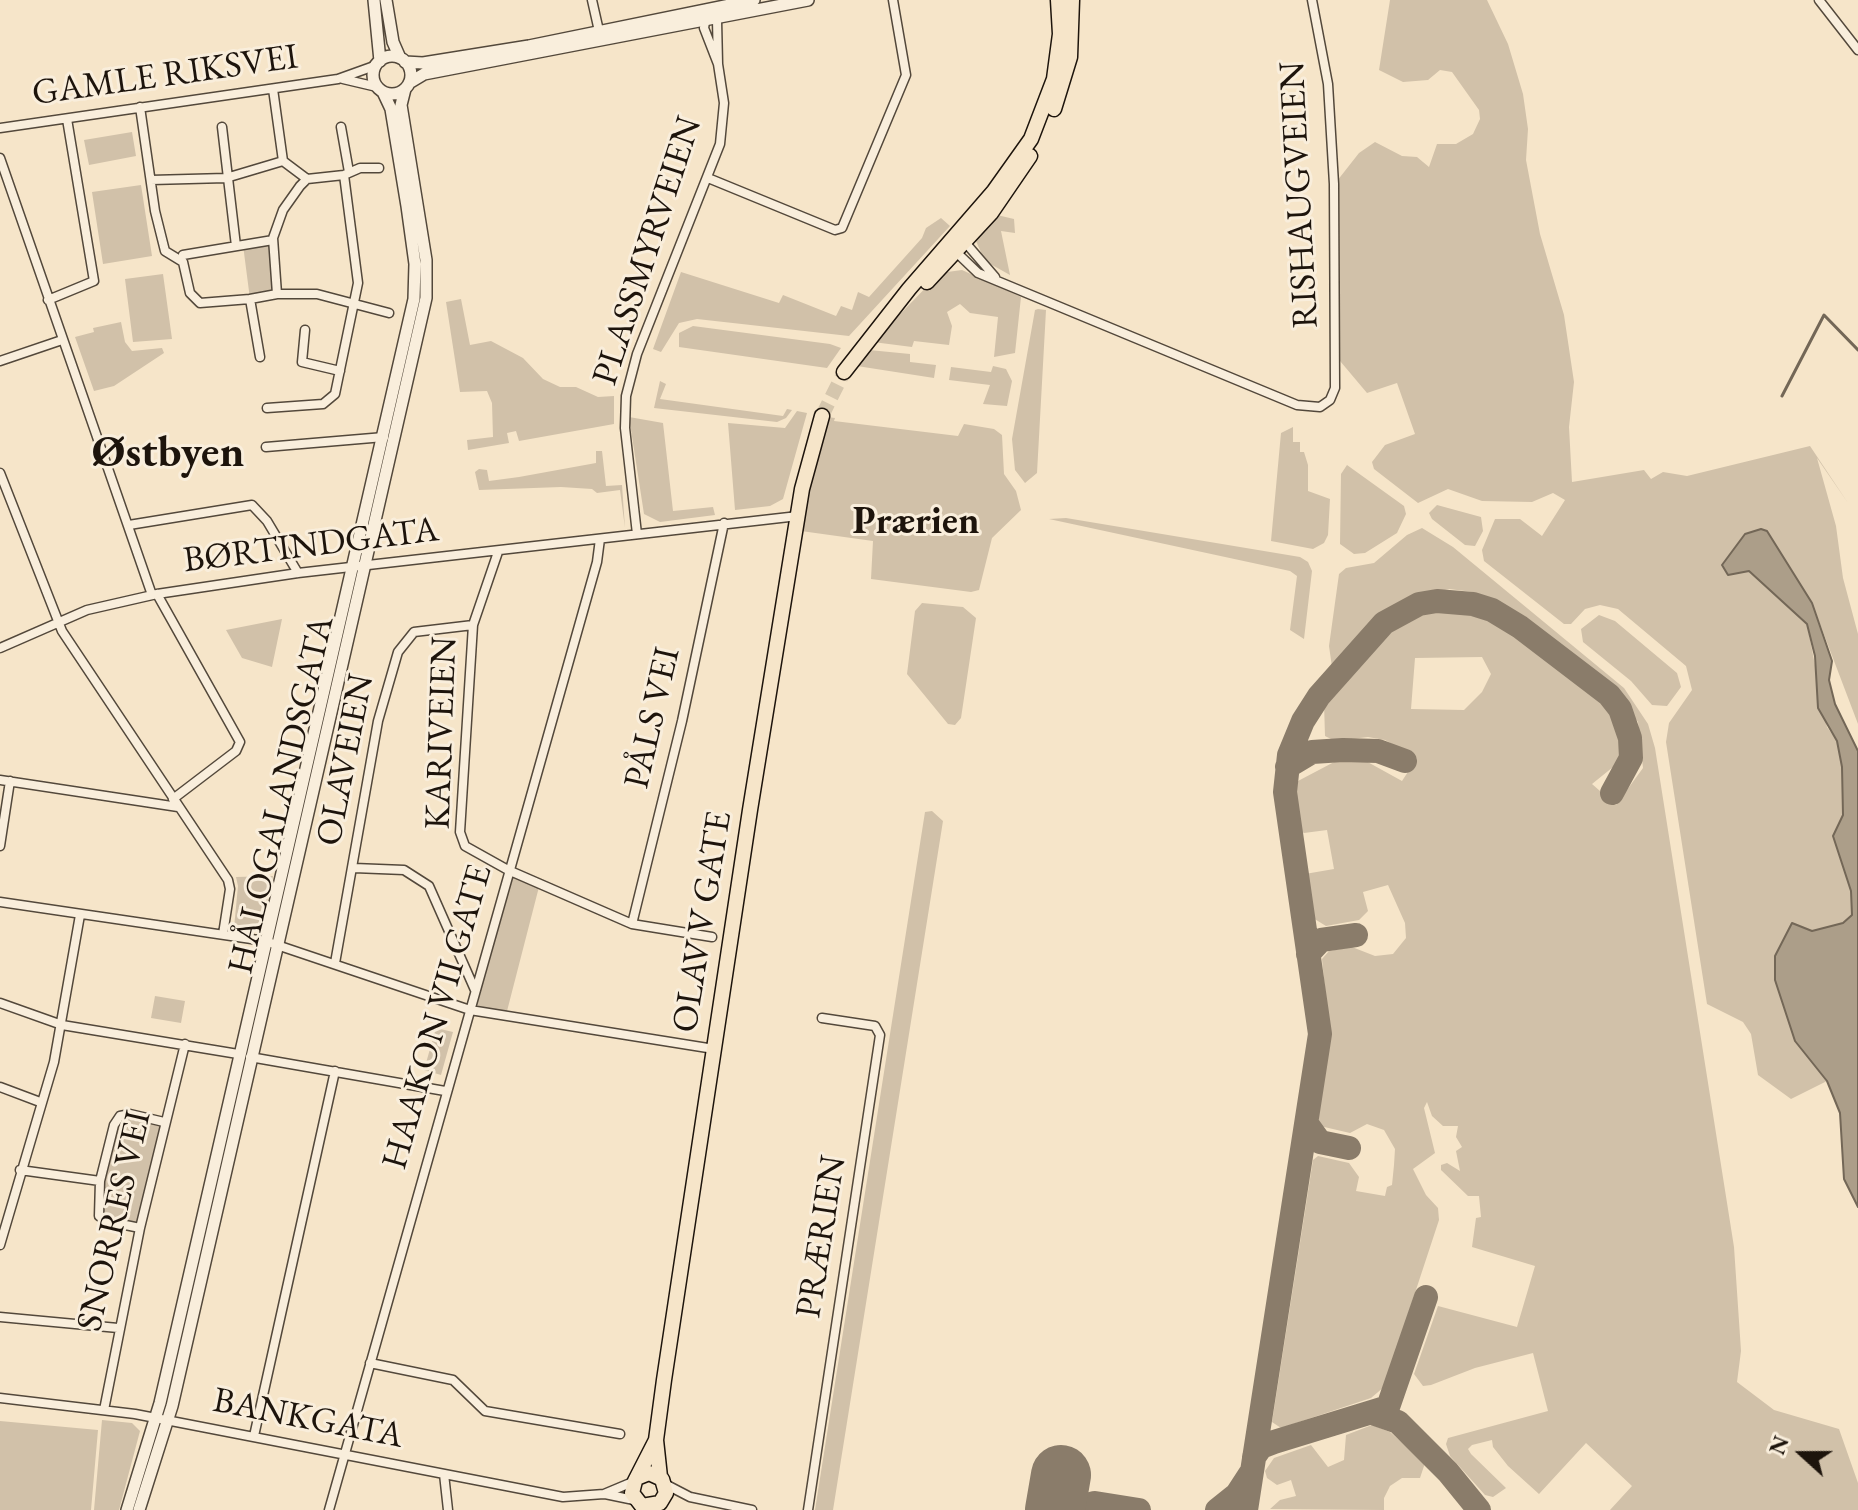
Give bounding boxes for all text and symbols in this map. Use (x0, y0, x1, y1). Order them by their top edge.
street label: GAMLE RIKSVEI (29, 36, 301, 116)
street label: RISHAUGVEIEN (1271, 61, 1329, 329)
street label: PLASSMYRVEIEN (584, 111, 712, 391)
district label: Østbyen (92, 428, 244, 480)
district label: Prærien (853, 500, 979, 546)
street label: BØRTINDGATA (181, 509, 441, 583)
street label: HÅLOGALANDSGATA (220, 612, 344, 978)
street label: KARIVEIEN (417, 636, 467, 830)
street label: PÅLS VEI (616, 643, 690, 793)
street label: OLAVEIEN (308, 671, 384, 849)
street label: OLAV V GATE (664, 808, 742, 1036)
street label: HAAKON VII GATE (374, 860, 502, 1174)
street label: SNORRES VEI (69, 1107, 161, 1335)
street label: PRÆRIEN (788, 1153, 856, 1321)
street label: BANKGATA (209, 1379, 407, 1459)
north arrow (1762, 1414, 1842, 1494)
text: N (1762, 1432, 1796, 1459)

